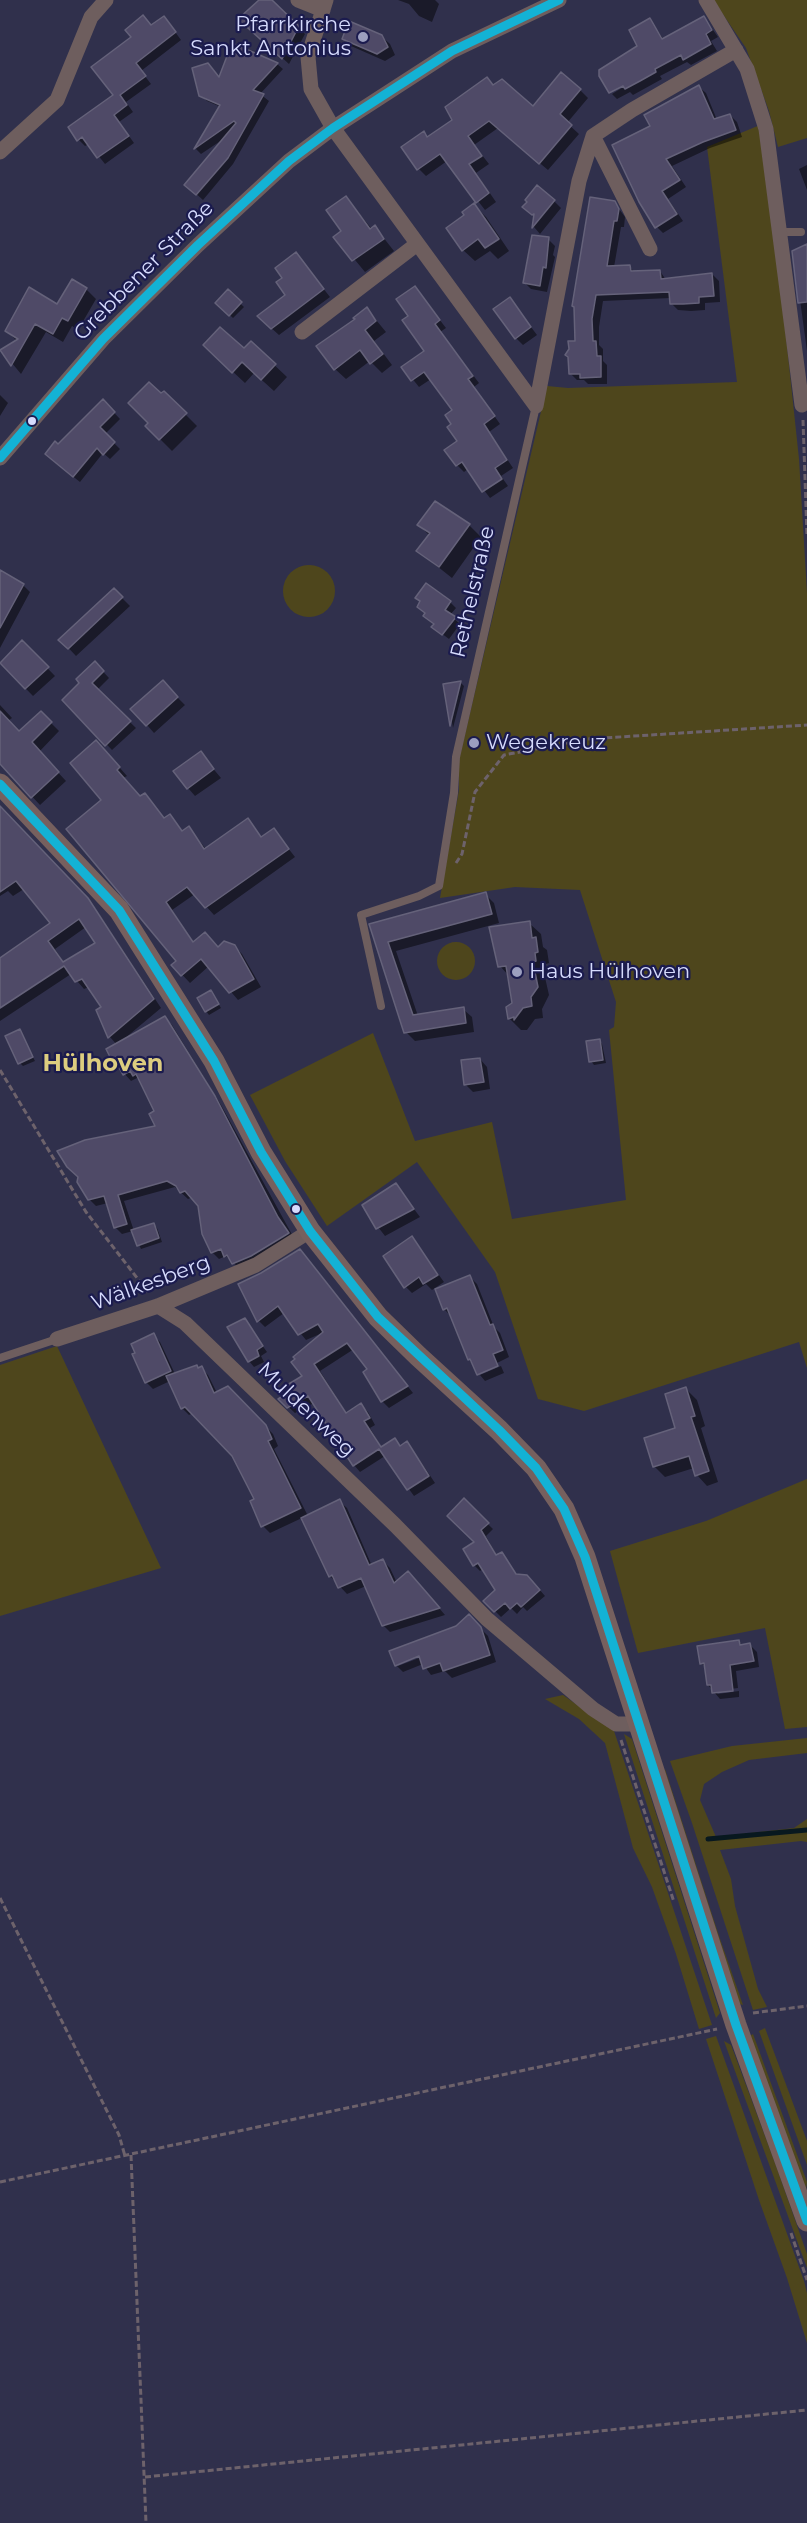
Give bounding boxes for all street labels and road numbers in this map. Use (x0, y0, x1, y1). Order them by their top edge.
street label: Grebbener Straße (69, 196, 219, 346)
street label: Rethelstraße (446, 524, 500, 660)
street label: Wälkesberg (88, 1250, 214, 1316)
street label: Muldenweg (252, 1357, 360, 1463)

